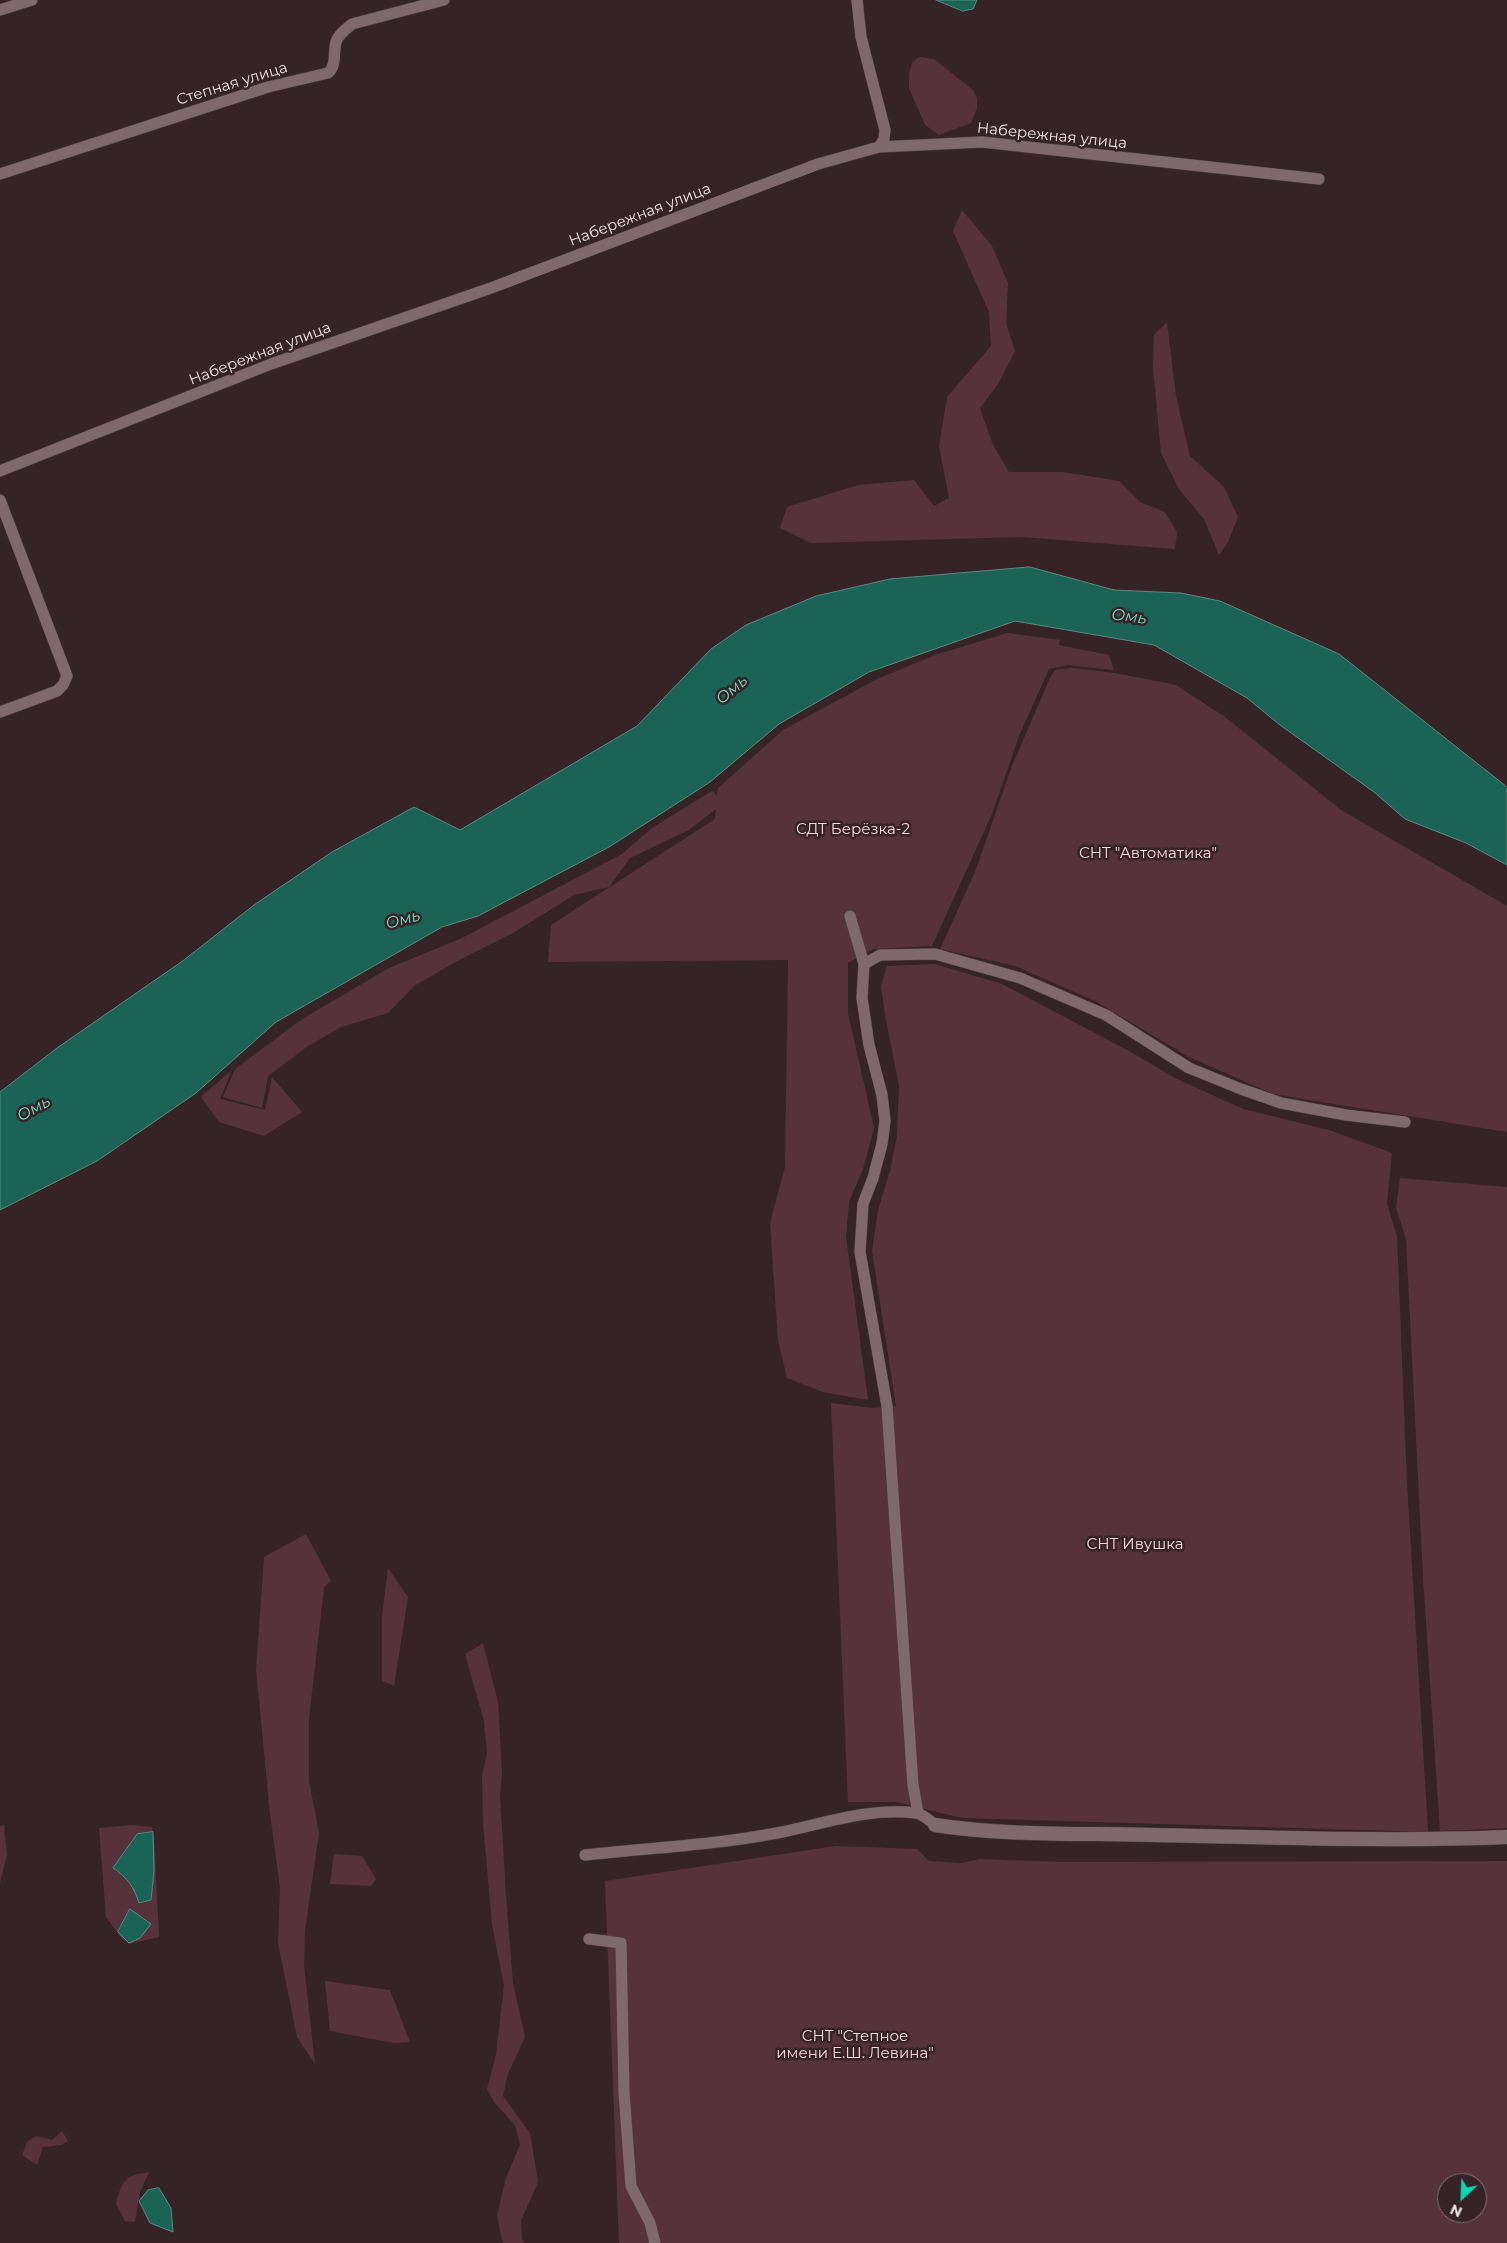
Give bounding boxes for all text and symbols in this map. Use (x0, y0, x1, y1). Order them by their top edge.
street label: Степная улица (174, 59, 290, 109)
street label: Набережная улица (976, 119, 1128, 153)
street label: Набережная улица (566, 180, 714, 250)
street label: Набережная улица (186, 319, 334, 389)
water label: Омь (1110, 605, 1148, 629)
water label: Омь (712, 671, 752, 709)
park label: СДТ Берёзка-2 (796, 821, 910, 839)
park label: СНТ "Автоматика" (1079, 845, 1217, 863)
water label: Омь (383, 906, 423, 934)
water label: Омь (14, 1092, 54, 1126)
park label: СНТ Ивушка (1087, 1536, 1183, 1554)
park label: СНТ "Степное имени Е.Ш. Левина" (776, 2028, 934, 2063)
north arrow (1437, 2173, 1487, 2223)
text: N (1447, 2200, 1465, 2221)

